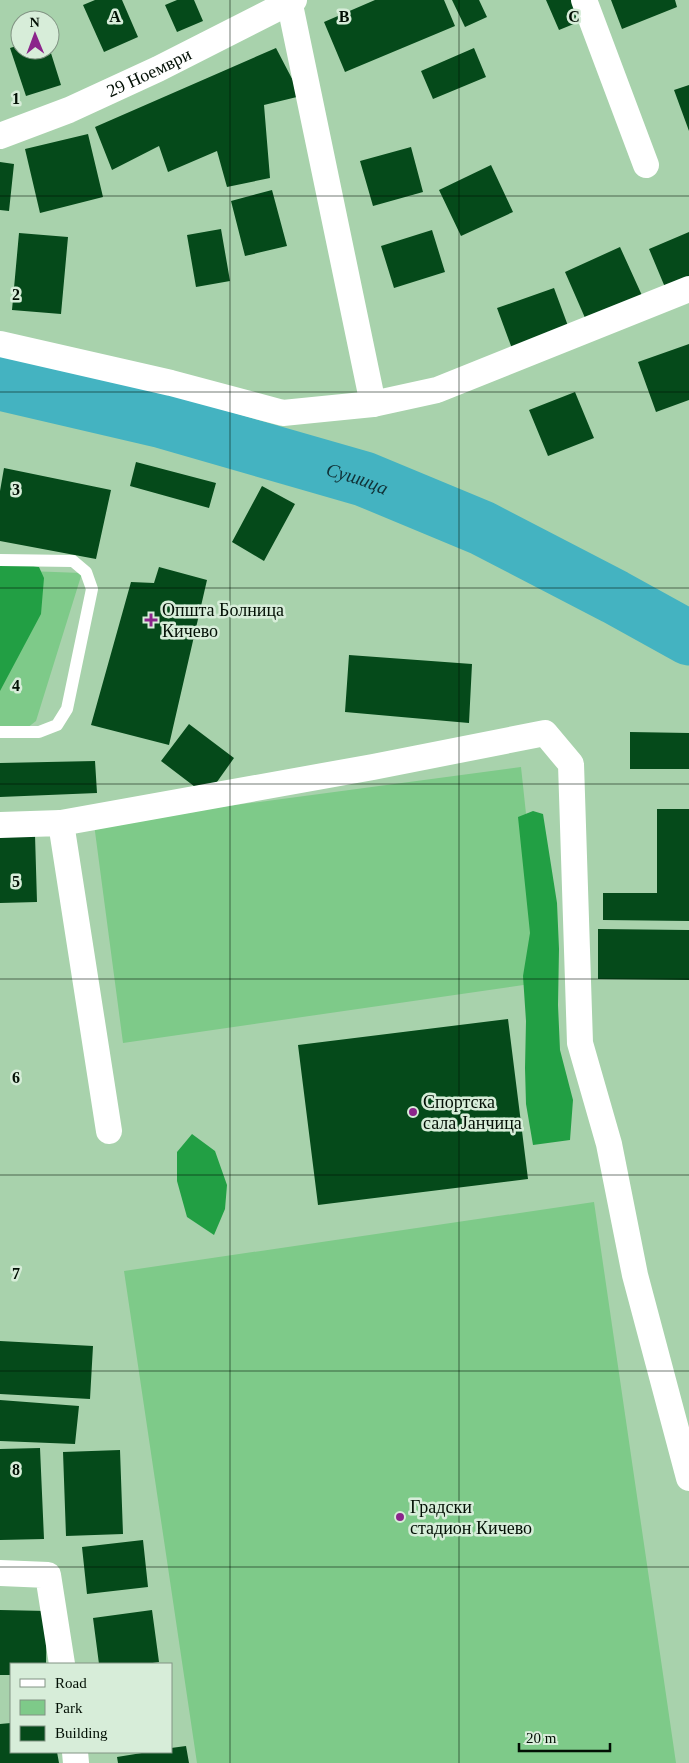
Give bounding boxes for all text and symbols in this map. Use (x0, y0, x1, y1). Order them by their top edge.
text: A (109, 8, 121, 25)
text: B (339, 8, 350, 25)
text: C (568, 8, 580, 25)
north arrow (10, 10, 60, 60)
text: N (30, 15, 40, 30)
street label: 29 Ноември (104, 44, 195, 101)
text: 1 (12, 90, 20, 107)
text: 2 (12, 286, 20, 303)
water label: Сушица (324, 459, 391, 499)
text: 3 (12, 481, 20, 498)
place label: Општа Болница Кичево (162, 600, 284, 641)
marker: Општа Болница Кичево (144, 613, 158, 627)
text: 4 (12, 677, 20, 694)
text: 5 (12, 873, 20, 890)
text: 6 (12, 1069, 20, 1086)
place label: Спортска сала Јанчица (423, 1092, 522, 1133)
marker: Спортска сала Јанчица (407, 1106, 419, 1118)
text: 7 (12, 1265, 20, 1282)
text: 8 (12, 1461, 20, 1478)
place label: Градски стадион Кичево (410, 1497, 532, 1538)
marker: Градски стадион Кичево (394, 1511, 406, 1523)
legend (10, 1663, 172, 1753)
text: Road (55, 1675, 87, 1691)
text: Park (55, 1700, 83, 1716)
scale bar (519, 1720, 610, 1752)
text: Building (55, 1725, 108, 1741)
text: 20 m (526, 1730, 557, 1746)

